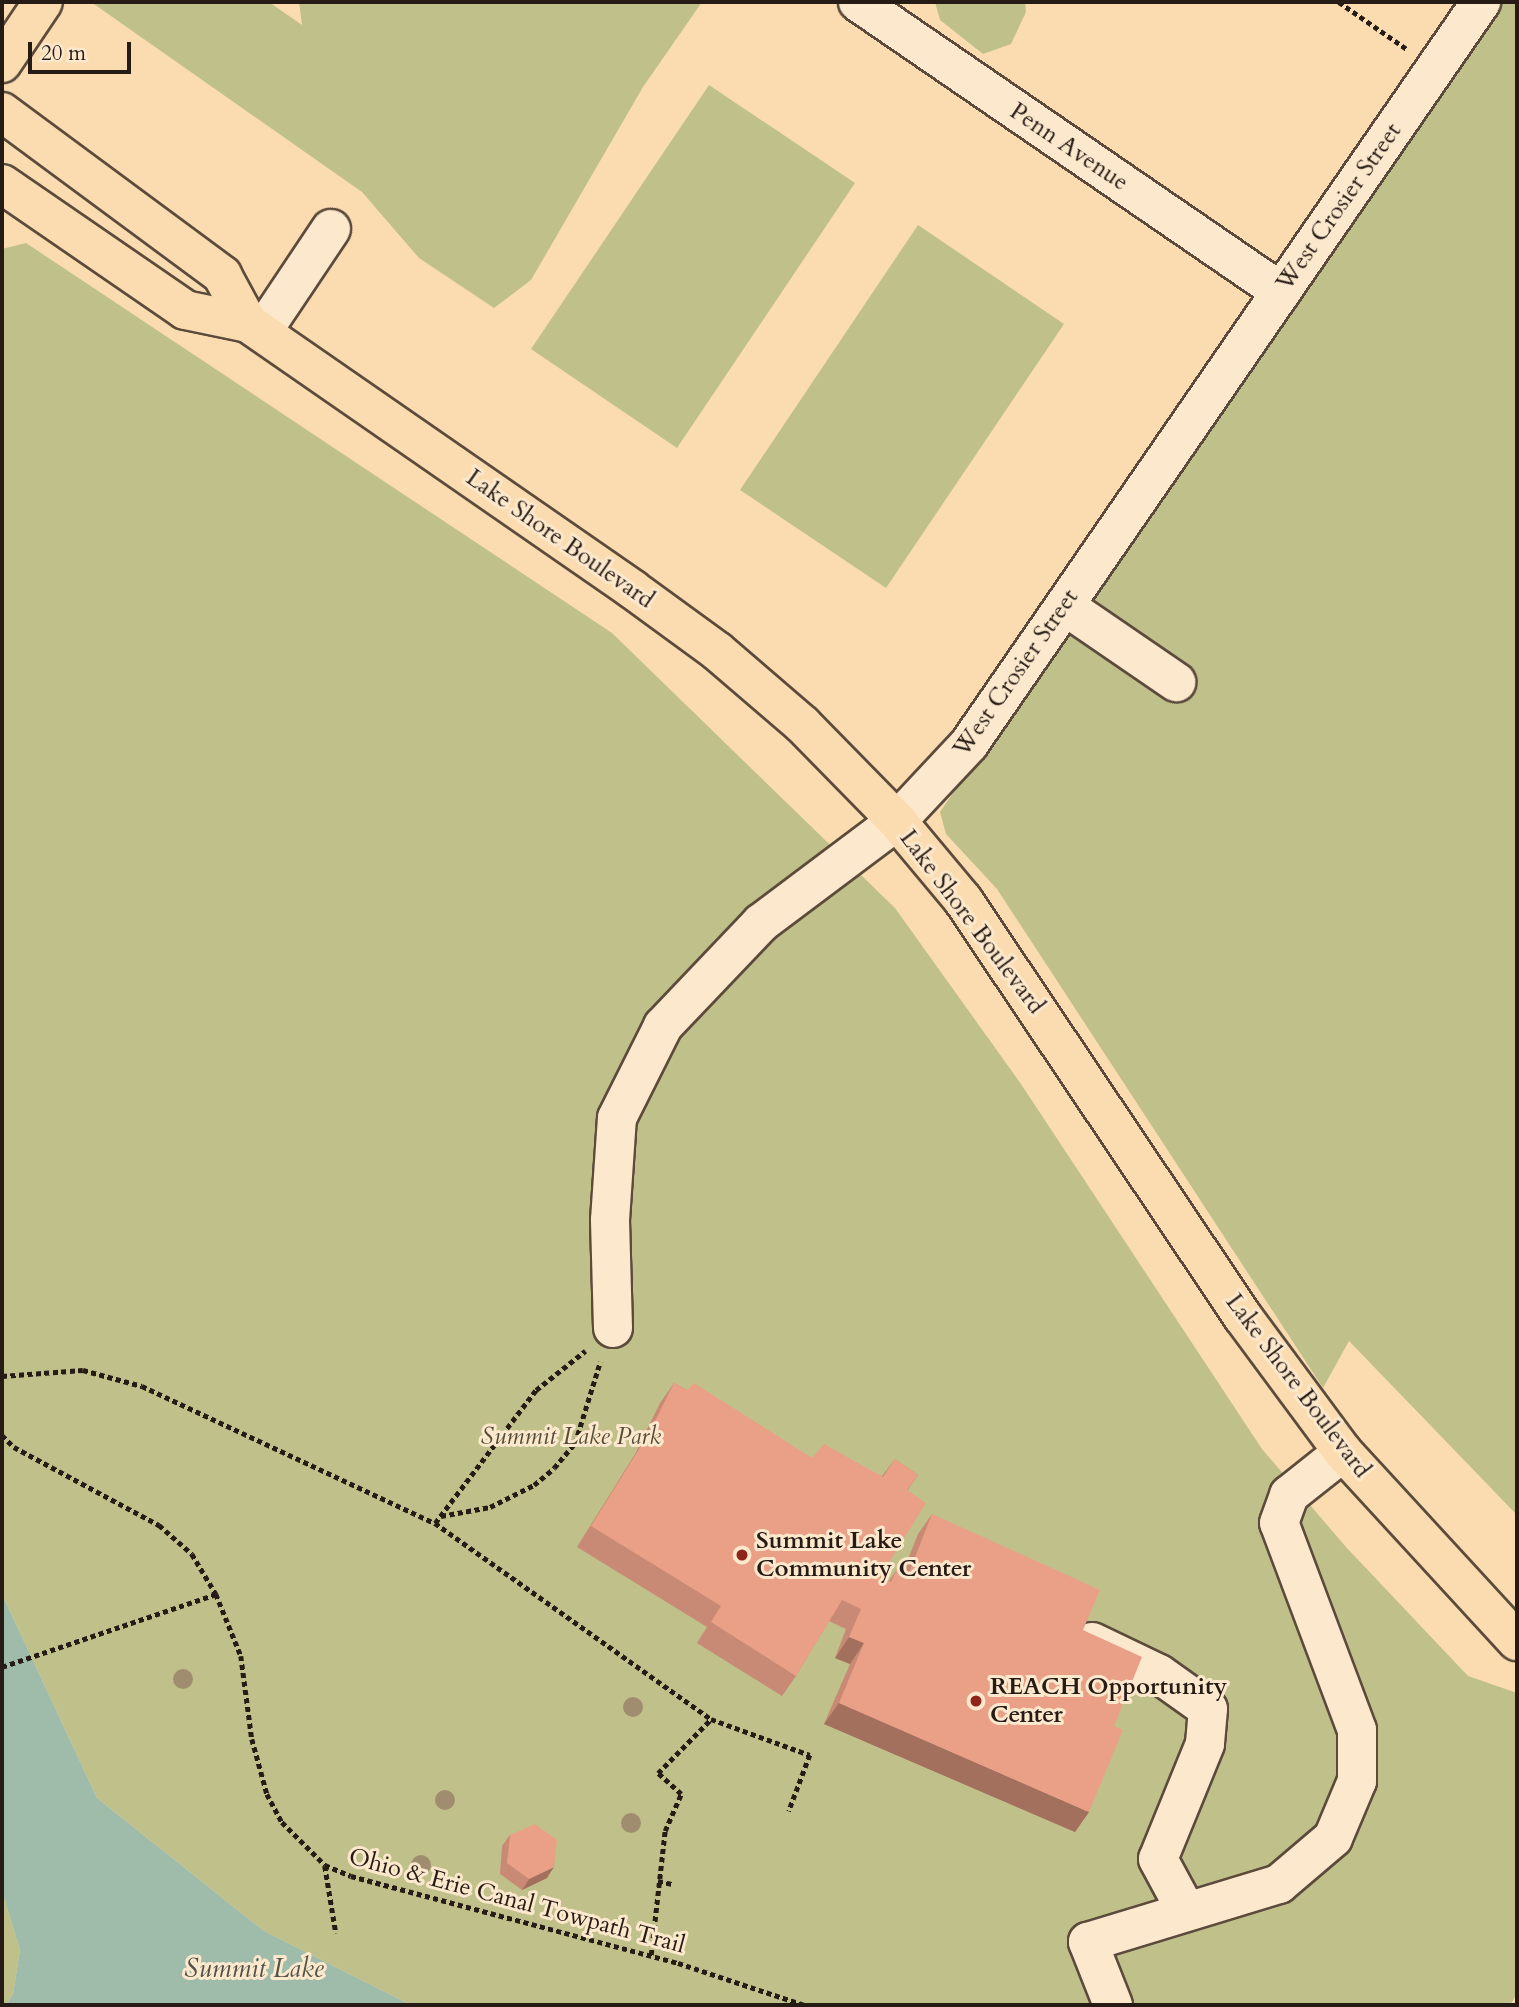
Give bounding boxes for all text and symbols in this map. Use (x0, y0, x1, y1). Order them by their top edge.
scale bar (32, 28, 135, 72)
text: 20 m (41, 39, 86, 68)
street label: Penn Avenue (1004, 97, 1134, 197)
street label: West Crosier Street (1270, 118, 1408, 296)
street label: Lake Shore Boulevard (460, 463, 660, 615)
street label: West Crosier Street (947, 584, 1085, 762)
street label: Lake Shore Boulevard (893, 824, 1051, 1020)
street label: Lake Shore Boulevard (1219, 1288, 1377, 1484)
park label: Summit Lake Park (481, 1423, 661, 1451)
place label: Summit Lake Community Center (756, 1527, 971, 1583)
marker: Summit Lake Community Center (734, 1547, 750, 1563)
place label: REACH Opportunity Center (990, 1673, 1227, 1729)
marker: REACH Opportunity Center (968, 1693, 984, 1709)
street label: Ohio & Erie Canal Towpath Trail (346, 1842, 688, 1960)
water label: Summit Lake (184, 1953, 324, 1985)

